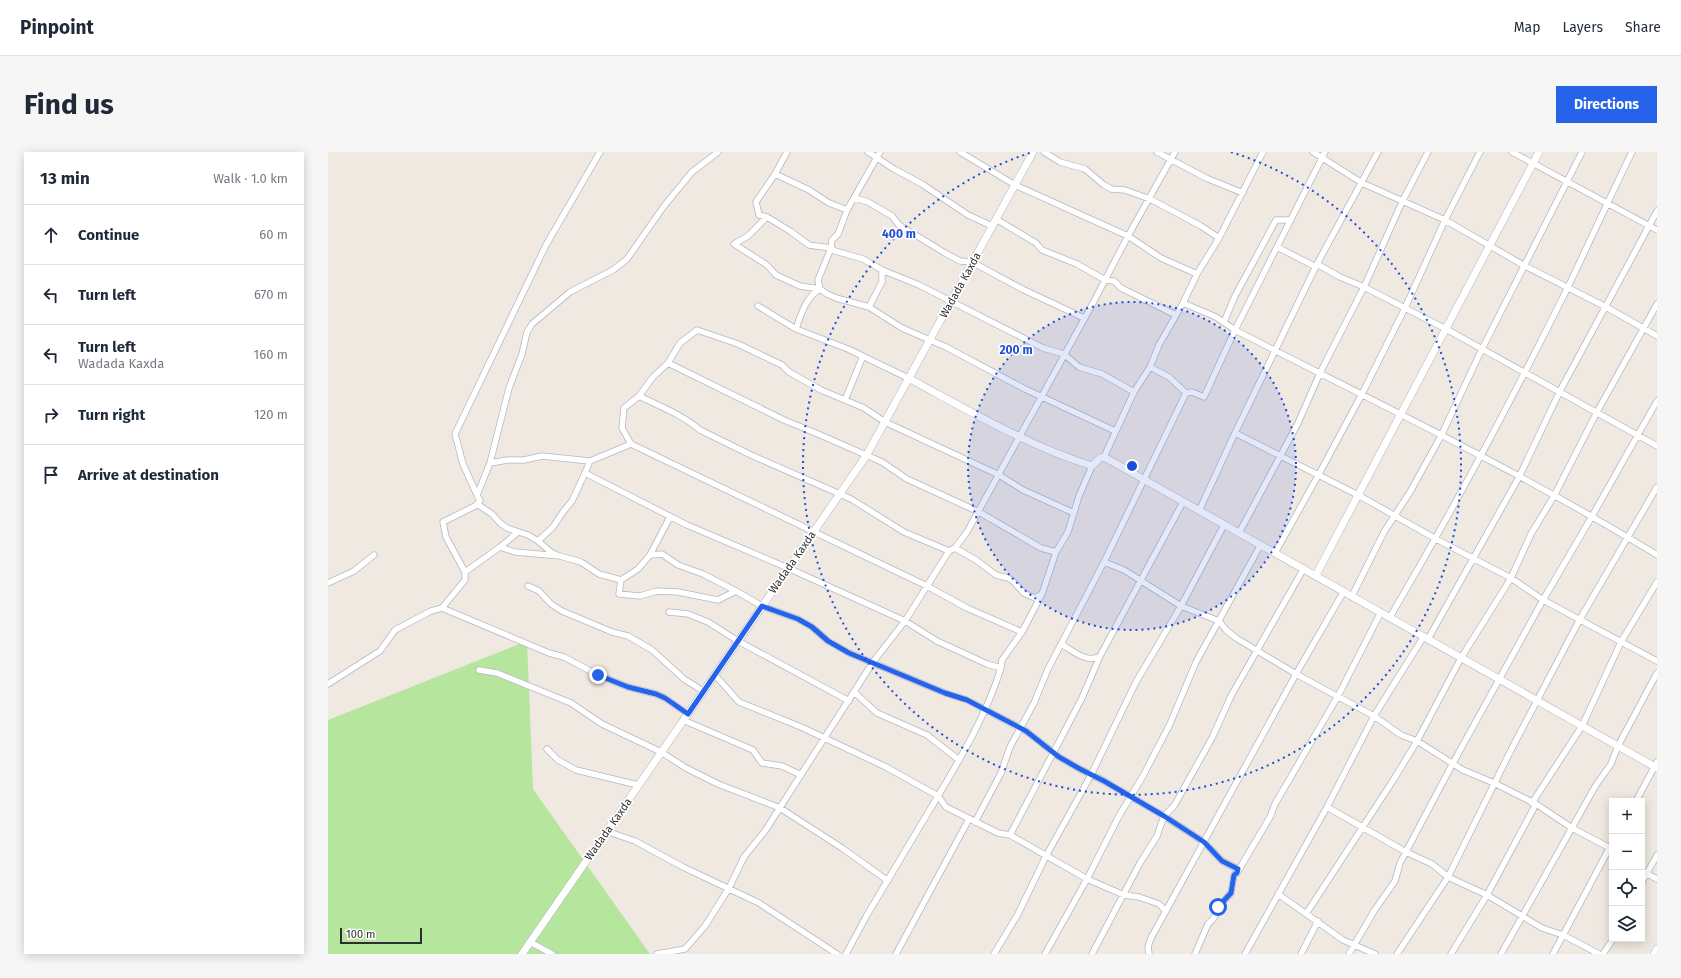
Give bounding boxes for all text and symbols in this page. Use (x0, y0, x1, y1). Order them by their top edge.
text: Pinpoint (20, 16, 94, 39)
text: Map (1514, 19, 1540, 36)
text: Layers (1562, 19, 1603, 36)
text: Share (1625, 19, 1661, 36)
button: Directions (1556, 86, 1657, 123)
text: Find us (24, 88, 114, 121)
text: 13 min (40, 168, 90, 189)
text: Walk · 1.0 km (213, 171, 288, 186)
icon: ahead (40, 224, 62, 246)
text: Continue (78, 226, 139, 244)
text: 60 m (259, 227, 288, 242)
text: 400 m (882, 227, 916, 241)
street label: Wadada Kaxda (937, 250, 984, 320)
icon: left (40, 284, 62, 306)
text: Turn left (78, 286, 136, 304)
text: 670 m (254, 287, 288, 302)
text: Turn left (78, 338, 136, 356)
text: 200 m (999, 343, 1033, 357)
icon: left (40, 344, 62, 366)
text: 160 m (254, 347, 288, 362)
text: Wadada Kaxda (78, 356, 164, 371)
icon: right (40, 404, 62, 426)
text: Turn right (78, 406, 145, 424)
text: 120 m (254, 407, 288, 422)
centre of rings (1125, 459, 1139, 473)
icon: arrive (40, 464, 62, 486)
text: Arrive at destination (78, 466, 219, 484)
street label: Wadada Kaxda (766, 529, 819, 596)
route end (589, 666, 607, 684)
street label: Wadada Kaxda (582, 796, 635, 863)
map controls (1609, 798, 1645, 942)
button: + (1609, 798, 1645, 834)
button: − (1609, 834, 1645, 870)
button: locate (1609, 870, 1645, 906)
route start (1209, 898, 1227, 916)
button: layers (1609, 906, 1645, 942)
scale bar (340, 926, 422, 945)
text: 100 m (346, 928, 375, 941)

